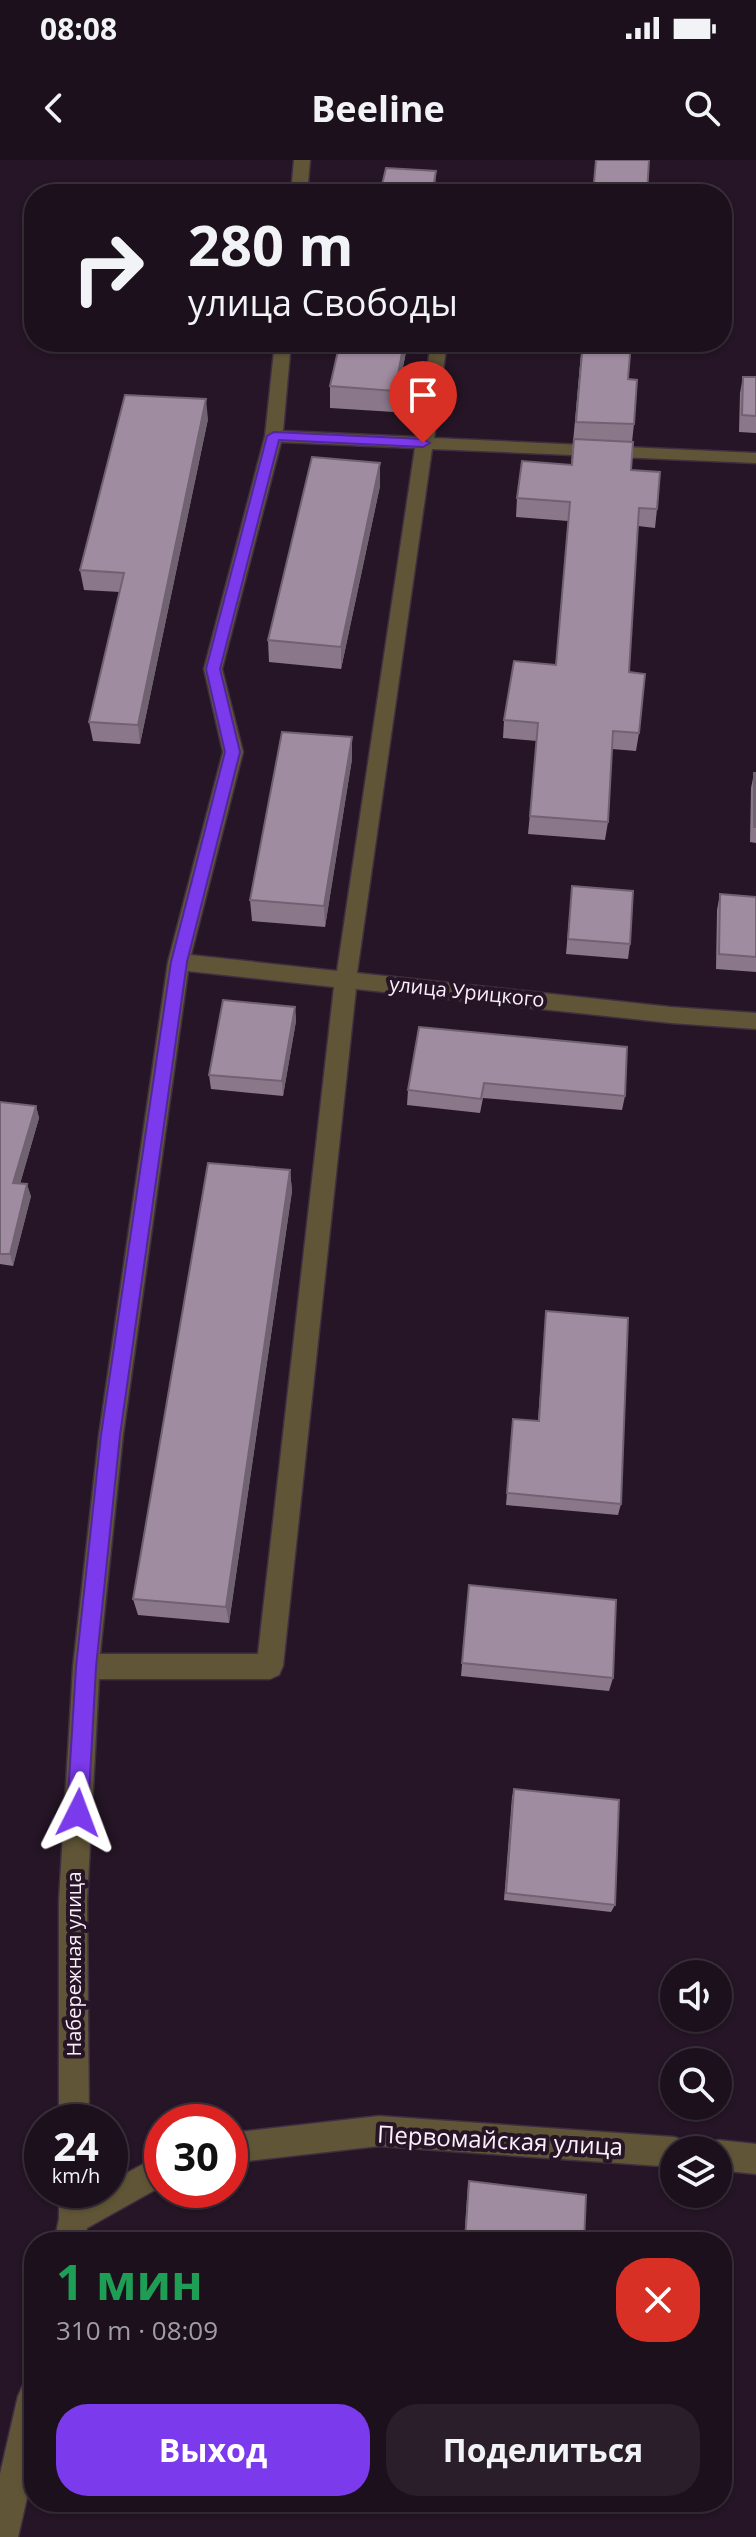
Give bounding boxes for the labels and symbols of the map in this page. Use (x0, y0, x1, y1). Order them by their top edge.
pin (389, 361, 457, 443)
street label: улица Урицкого (388, 970, 546, 1013)
position arrow (36, 1771, 120, 1855)
street label: Набережная улица (60, 1872, 87, 2057)
speed limit sign: 30 (144, 2104, 248, 2208)
street label: Первомайская улица (376, 2117, 624, 2162)

